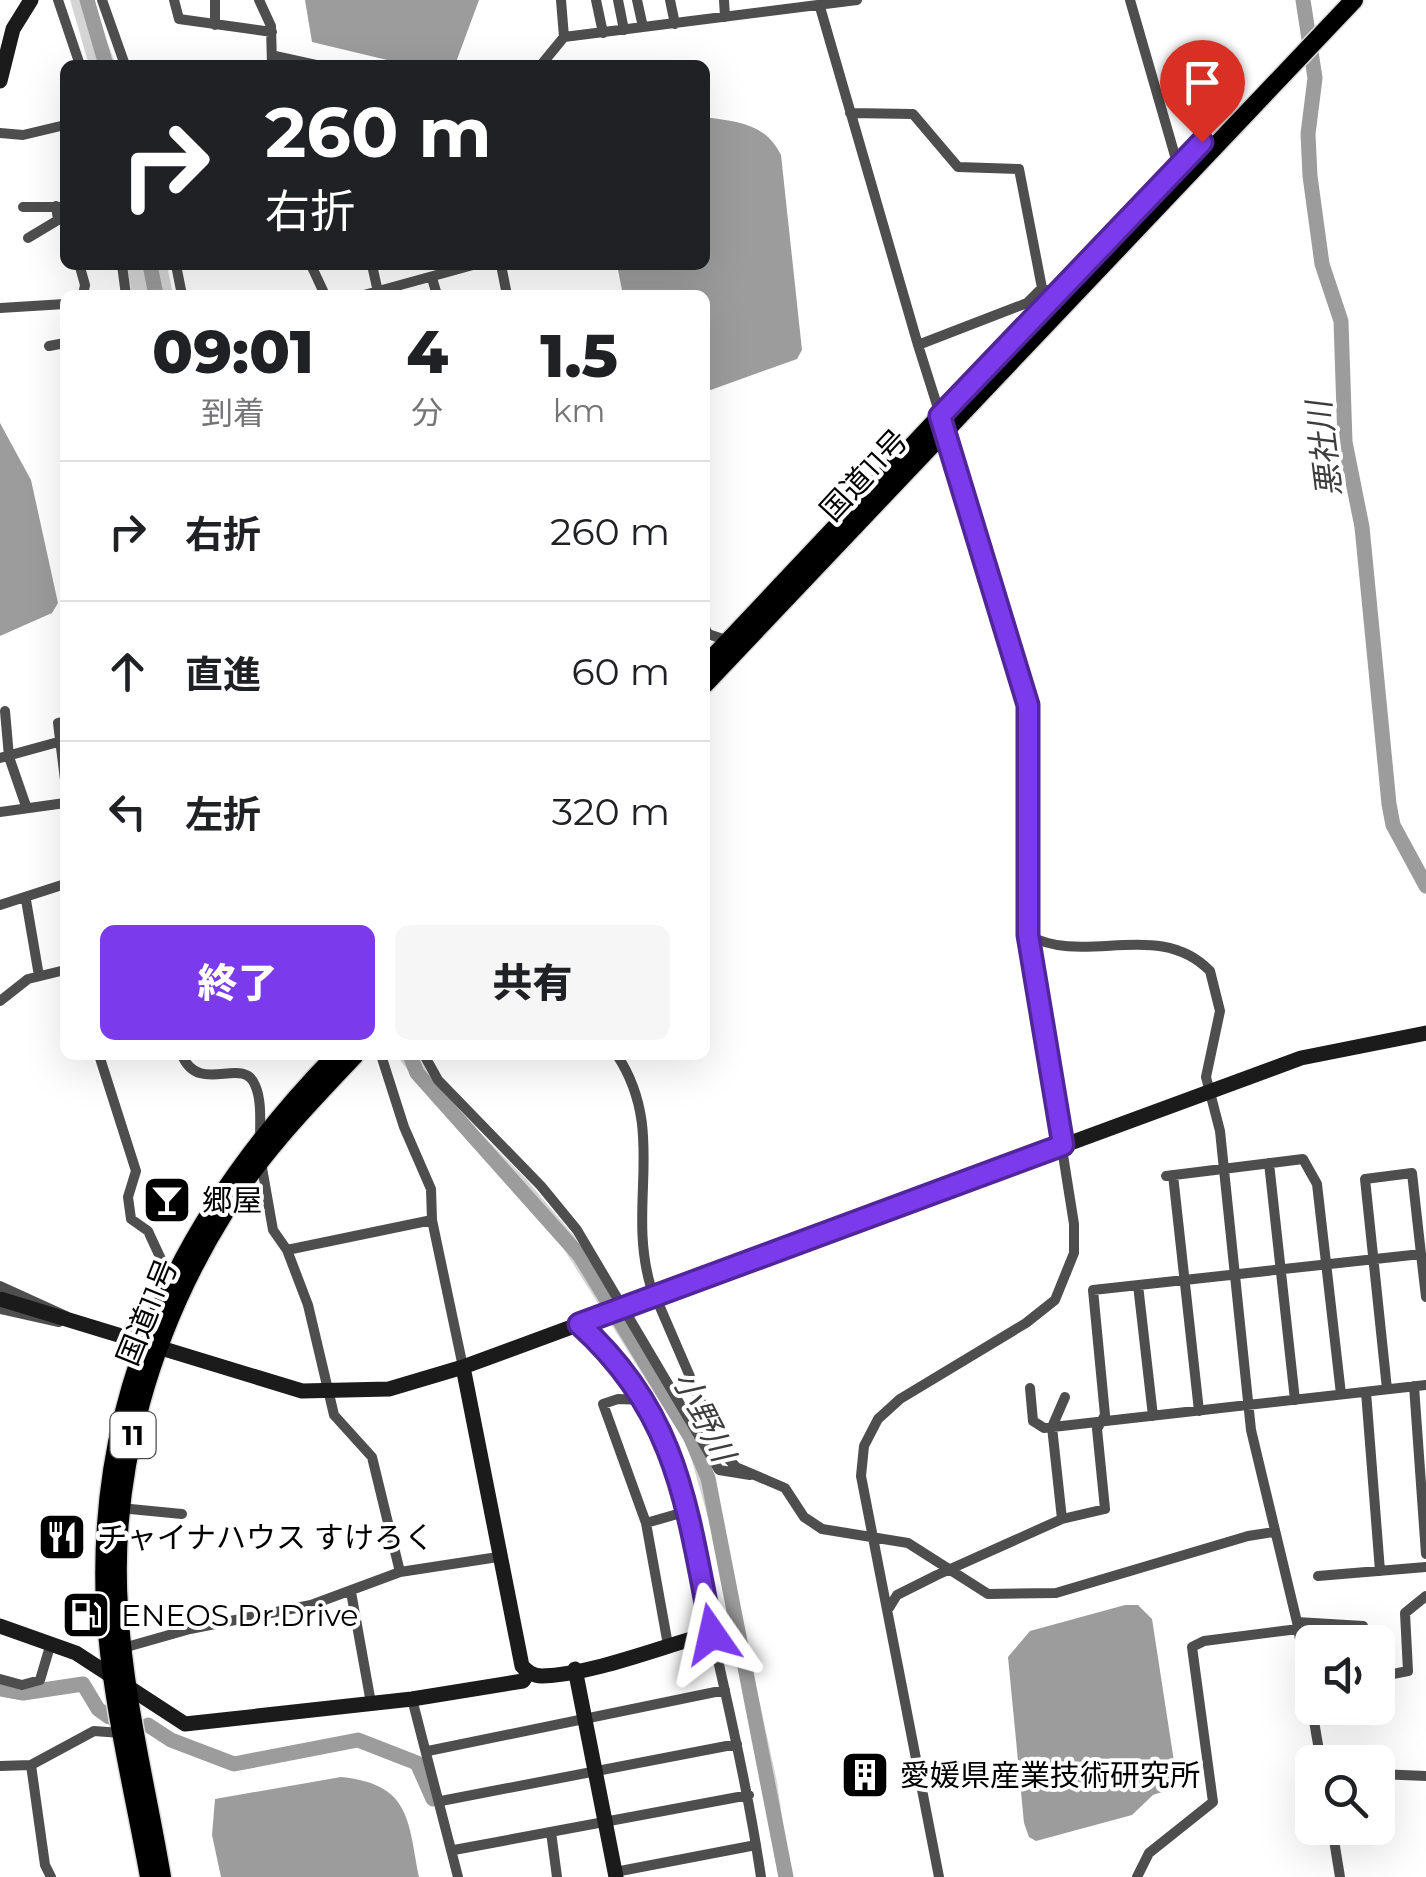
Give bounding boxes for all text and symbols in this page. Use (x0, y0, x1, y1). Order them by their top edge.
pin (1160, 40, 1245, 143)
icon: arrive (1175, 55, 1230, 110)
text: 260 m (265, 89, 492, 175)
icon: right (100, 100, 230, 230)
text: 右折 (265, 183, 355, 238)
text: 09:01 (152, 315, 314, 388)
text: 4 (406, 315, 448, 388)
text: 1.5 (540, 319, 618, 392)
text: km (553, 391, 605, 430)
text: 到着 (201, 393, 265, 432)
text: 分 (411, 393, 443, 432)
water label: 悪社川 (1298, 396, 1349, 499)
street label: 国道11号 (812, 422, 916, 528)
icon: right (100, 504, 155, 559)
text: 260 m (550, 508, 670, 555)
text: 右折 (185, 511, 261, 558)
icon: ahead (100, 644, 155, 699)
text: 60 m (571, 648, 670, 695)
text: 直進 (185, 651, 261, 698)
icon: left (100, 784, 155, 839)
text: 320 m (552, 788, 670, 835)
text: 左折 (185, 791, 261, 838)
button: 終了 (100, 925, 375, 1040)
button: 共有 (395, 925, 670, 1040)
bar icon: 郷屋 (141, 1174, 193, 1226)
place label: 郷屋 (202, 1182, 262, 1219)
street label: 国道11号 (109, 1253, 185, 1371)
water label: 小野川 (665, 1364, 745, 1470)
road number: 11 (110, 1412, 156, 1458)
restaurant icon: チャイナハウス すけろく (36, 1511, 88, 1563)
place label: チャイナハウス すけろく (97, 1519, 434, 1556)
position arrow (660, 1582, 764, 1686)
fuel station icon: ENEOS Dr.Drive (60, 1589, 112, 1641)
place label: ENEOS Dr.Drive (121, 1597, 358, 1634)
map controls (1295, 1625, 1395, 1845)
button: sound (1295, 1625, 1395, 1725)
button: search (1295, 1745, 1395, 1845)
building icon: 愛媛県産業技術研究所 (839, 1749, 891, 1801)
place label: 愛媛県産業技術研究所 (900, 1757, 1200, 1794)

